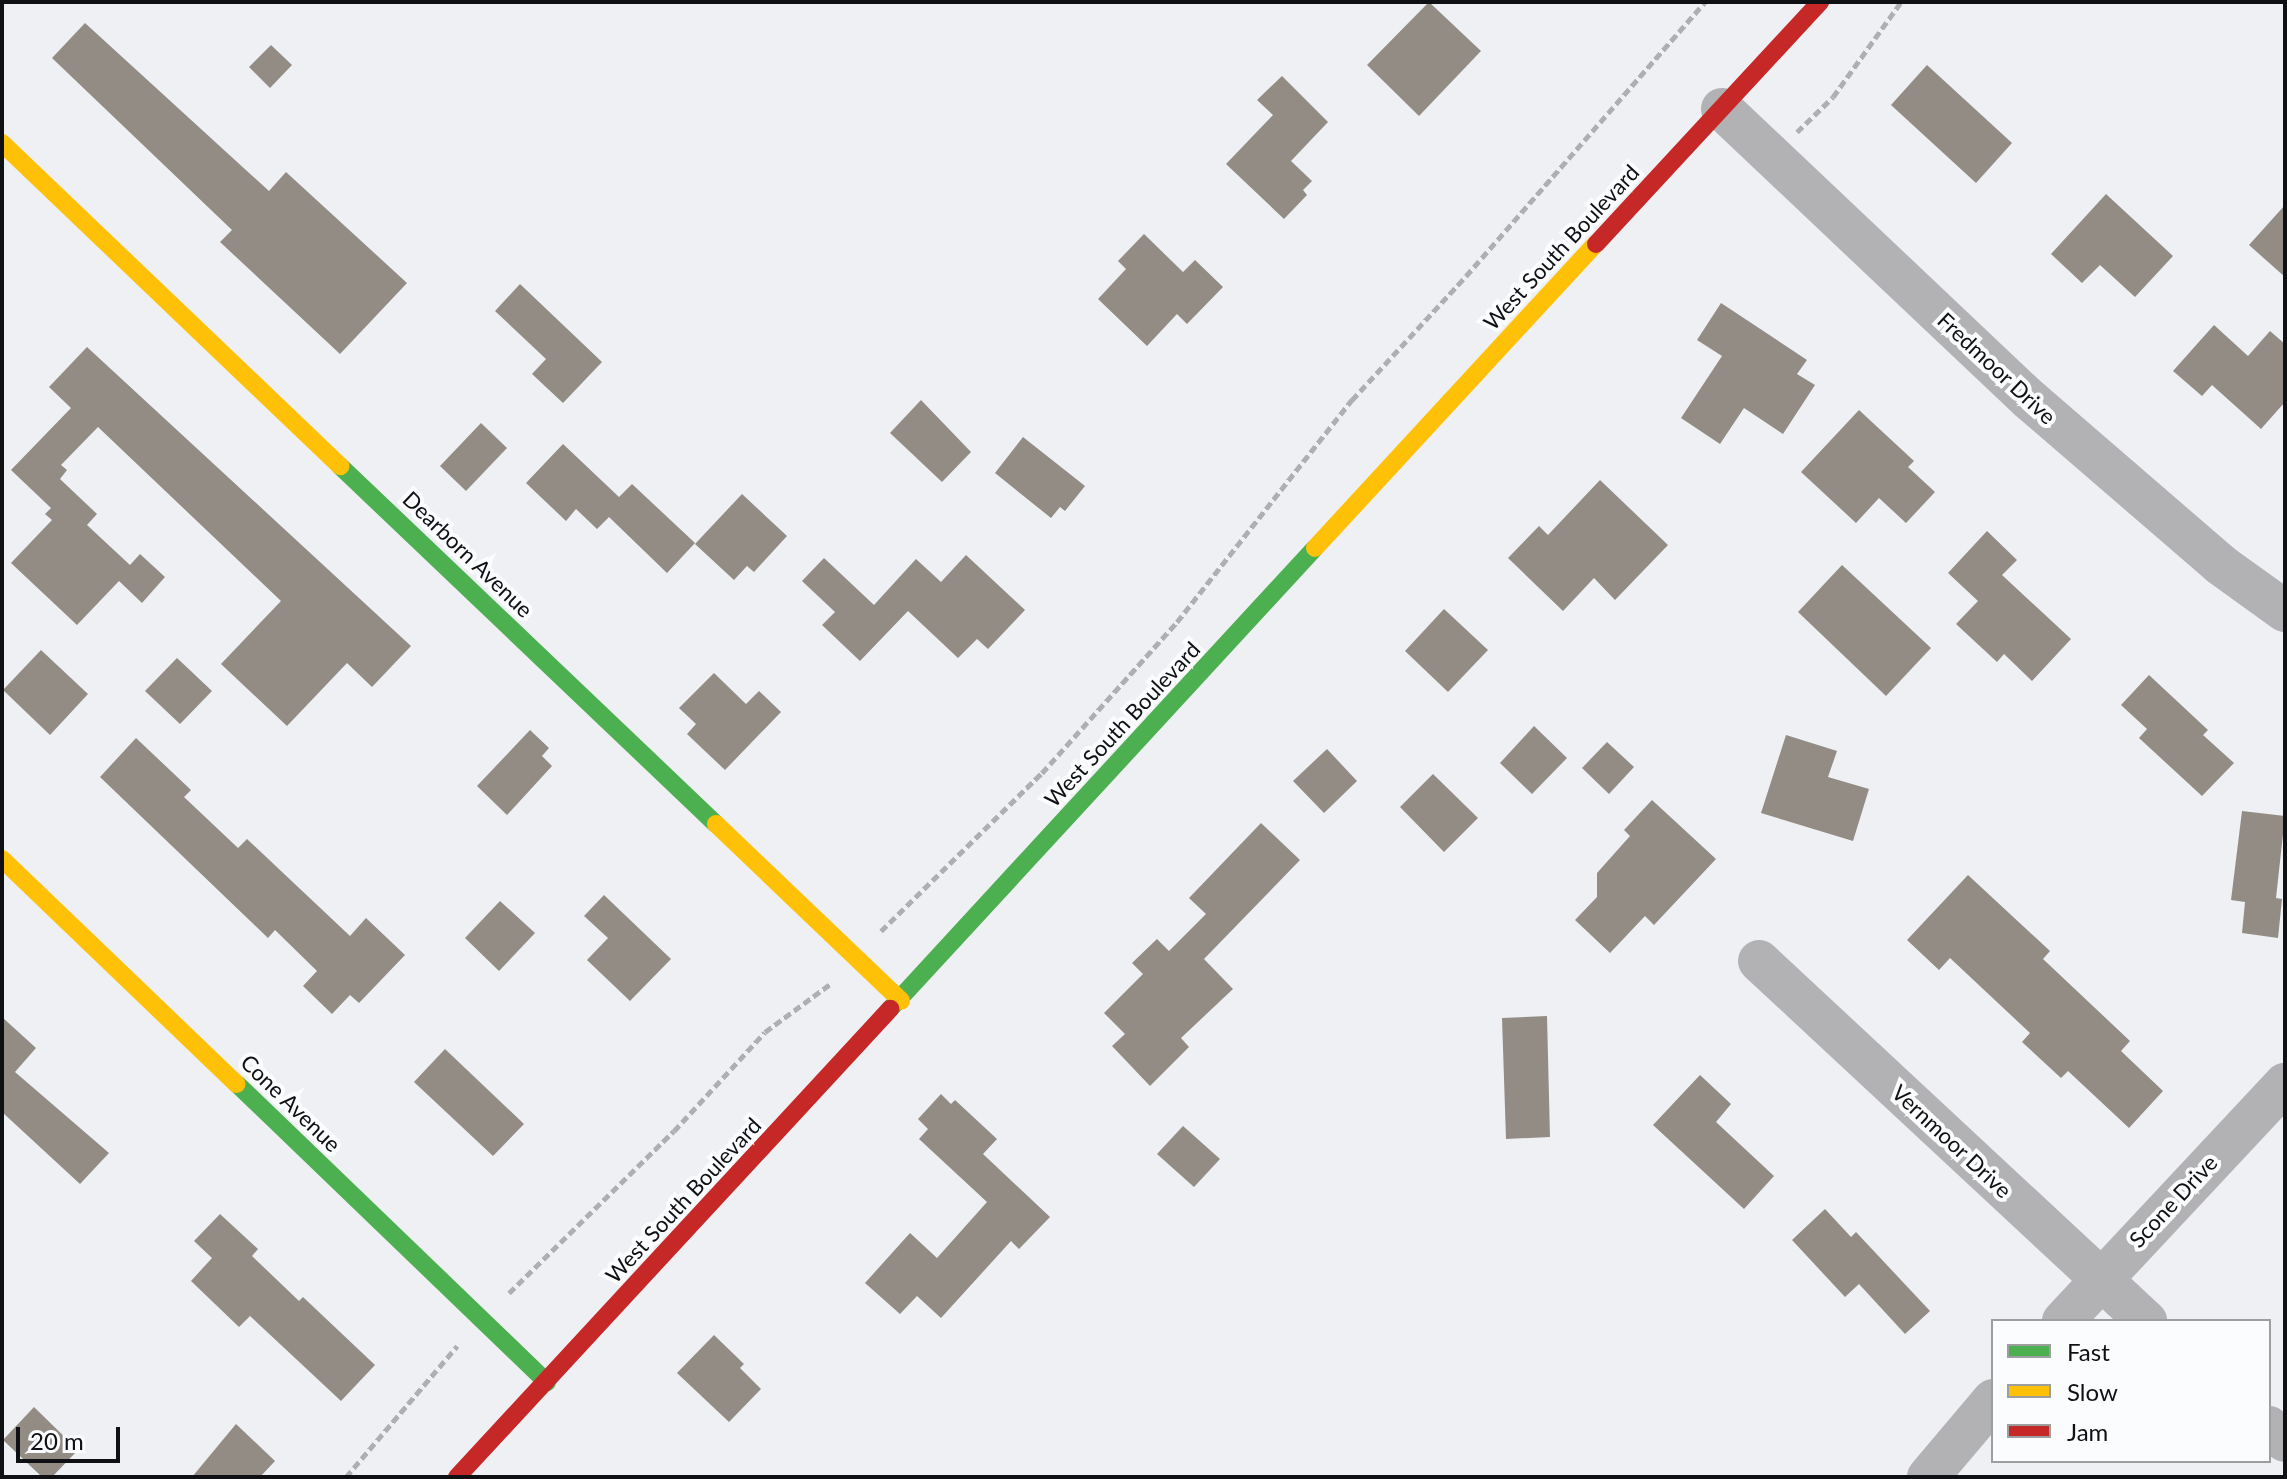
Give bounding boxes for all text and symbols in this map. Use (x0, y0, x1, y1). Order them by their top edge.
street label: West South Boulevard (1478, 159, 1644, 335)
street label: Fredmoor Drive (1932, 306, 2062, 430)
street label: Dearborn Avenue (397, 485, 539, 623)
street label: West South Boulevard (1039, 636, 1205, 812)
street label: Cone Avenue (235, 1049, 347, 1157)
street label: Vernmoor Drive (1887, 1079, 2017, 1203)
street label: West South Boulevard (600, 1112, 766, 1288)
street label: Scone Drive (2124, 1149, 2222, 1253)
legend (1991, 1319, 2271, 1463)
text: Fast (2067, 1337, 2110, 1366)
text: Slow (2067, 1377, 2118, 1406)
scale bar (20, 1411, 124, 1461)
text: Jam (2067, 1417, 2108, 1446)
text: 20 m (30, 1426, 84, 1455)

